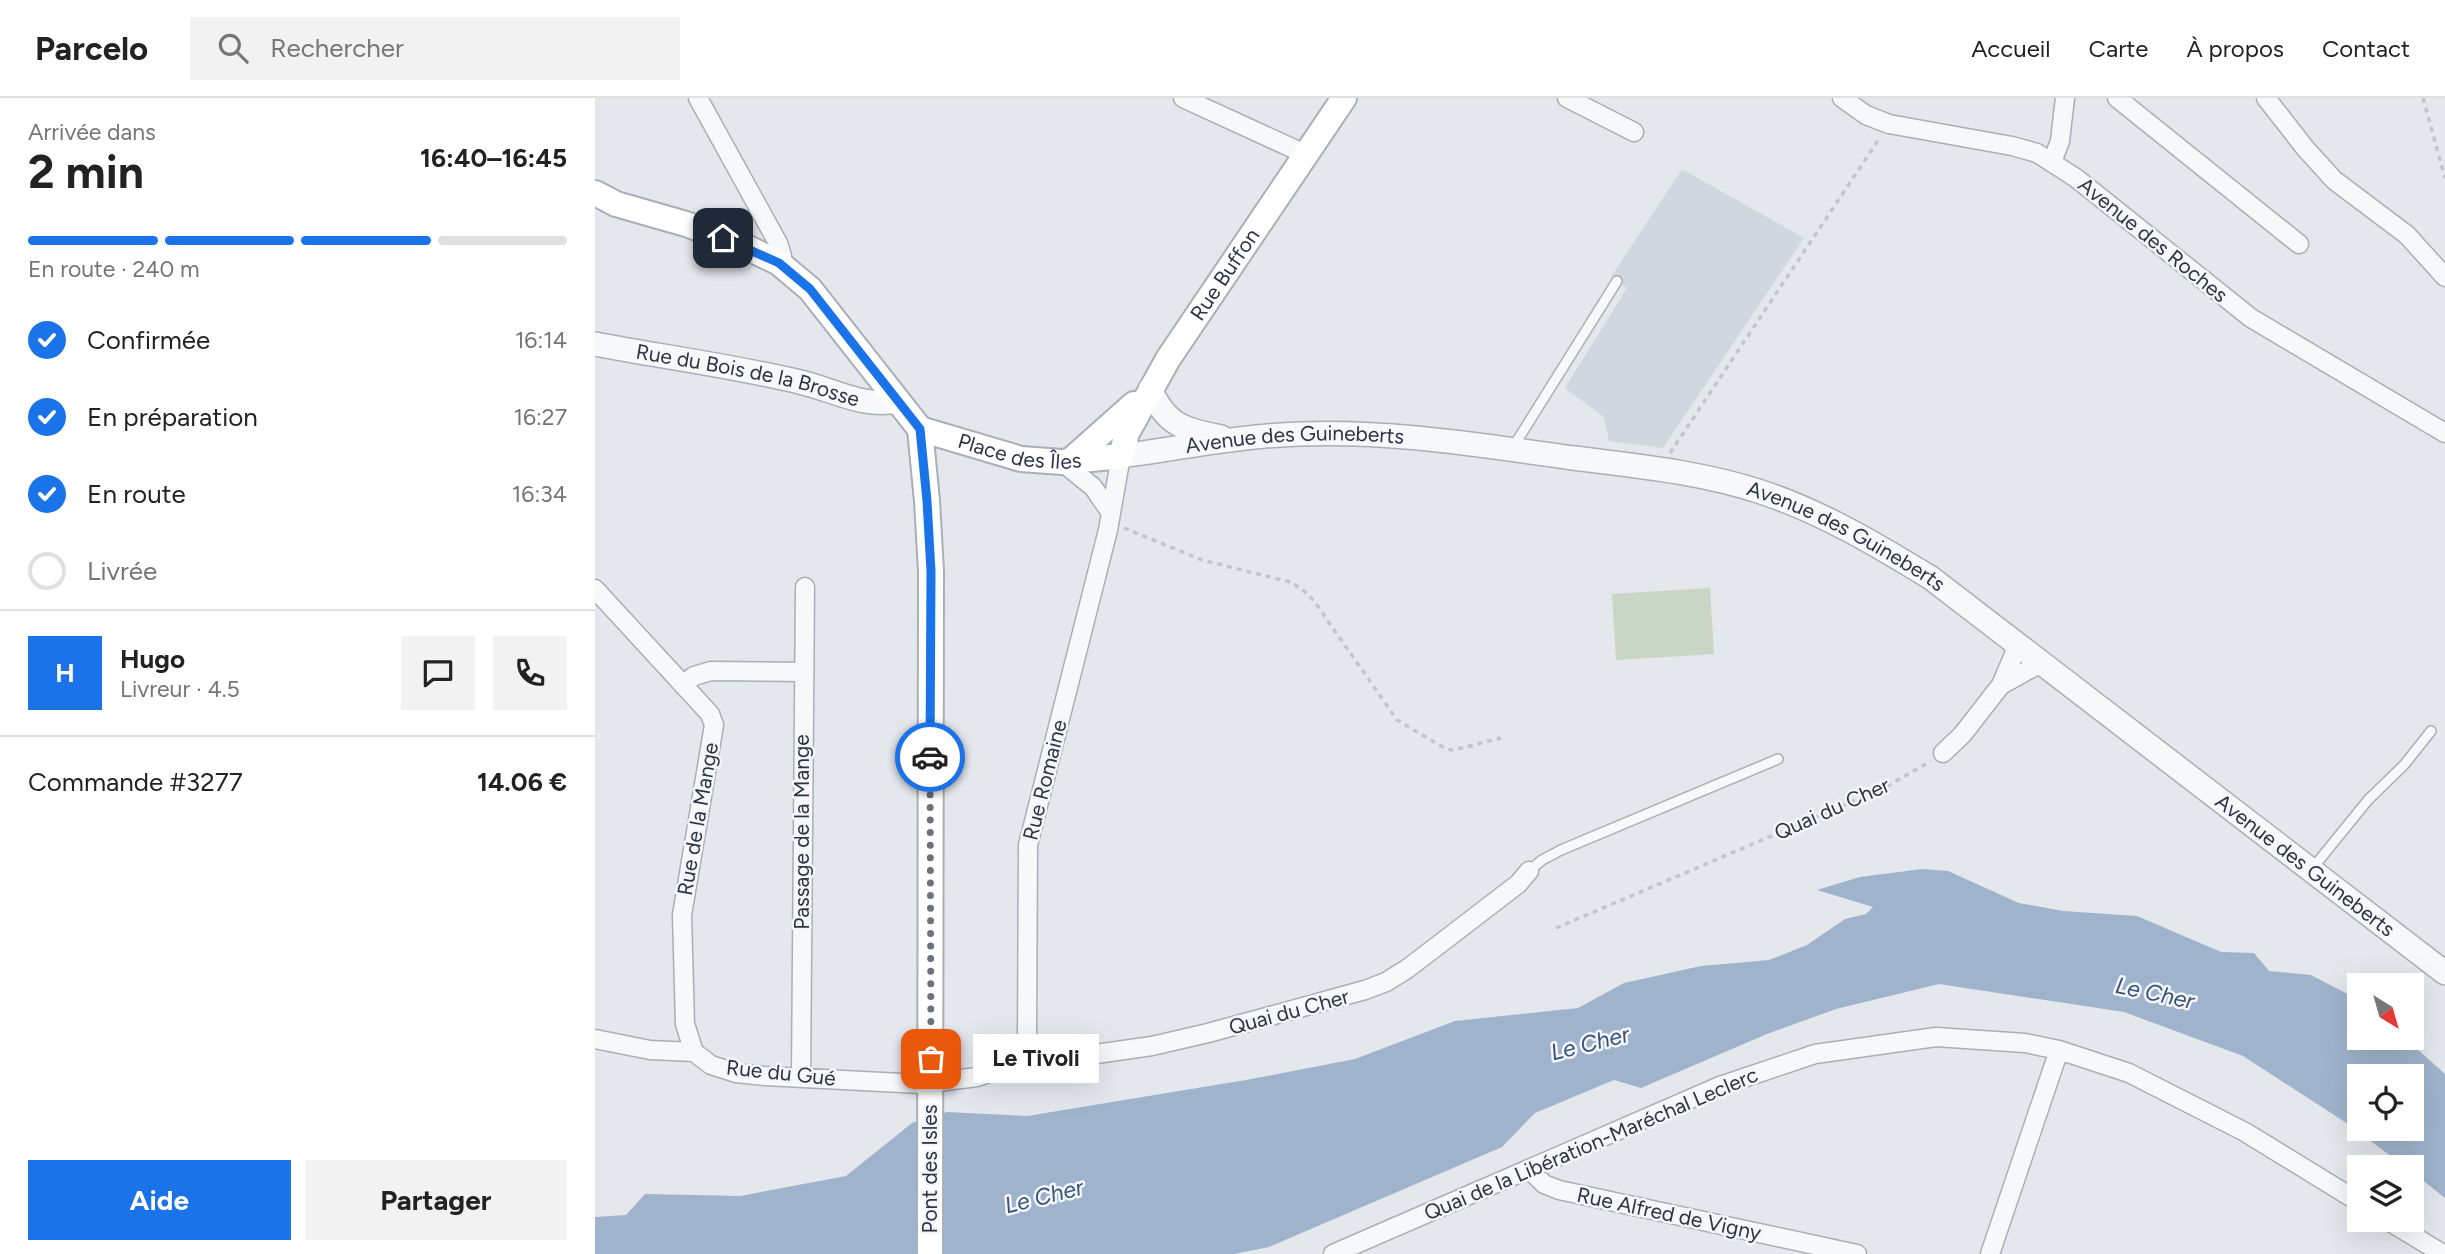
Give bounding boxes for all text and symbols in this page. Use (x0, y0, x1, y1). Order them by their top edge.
search box (190, 17, 680, 80)
text: Parcelo (35, 29, 148, 68)
icon: search (214, 29, 252, 67)
text: Rechercher (270, 32, 404, 64)
text: Accueil (1971, 34, 2051, 63)
text: Carte (2089, 34, 2148, 63)
text: À propos (2186, 34, 2284, 63)
text: Contact (2322, 34, 2410, 63)
text: Arrivée dans (28, 118, 156, 146)
text: 16:40–16:45 (420, 142, 567, 174)
text: 2 min (28, 144, 144, 200)
street label: Avenue des Roches (2074, 172, 2233, 307)
pin (693, 208, 753, 268)
icon: home (704, 219, 742, 257)
street label: Rue Buffon (1185, 224, 1264, 325)
text: En route · 240 m (28, 255, 200, 283)
icon: check (28, 321, 66, 359)
text: Confirmée (87, 324, 210, 356)
text: 16:14 (515, 326, 567, 354)
street label: Rue du Bois de la Brosse (634, 339, 862, 412)
icon: check (28, 398, 66, 436)
text: En préparation (87, 401, 258, 433)
text: 16:27 (513, 403, 567, 431)
street label: Avenue des Guineberts (1184, 420, 1405, 458)
street label: Place des Îles (955, 428, 1083, 474)
icon: check (28, 475, 66, 513)
street label: Avenue des Guineberts (1744, 475, 1950, 596)
text: En route (87, 478, 186, 510)
text: 16:34 (512, 480, 567, 508)
text: Livrée (87, 555, 157, 587)
button: chat (401, 636, 475, 710)
button: phone (493, 636, 567, 710)
text: Hugo (120, 643, 185, 675)
text: H (55, 657, 75, 689)
text: Livreur · 4.5 (120, 675, 240, 703)
street label: Rue Romaine (1017, 717, 1072, 843)
courier (895, 722, 965, 792)
street label: Passage de la Mange (789, 734, 814, 930)
icon: car (911, 738, 949, 776)
street label: Rue de la Mange (672, 740, 723, 897)
text: Commande #3277 (28, 766, 243, 798)
text: 14.06 € (477, 766, 567, 798)
street label: Quai du Cher (1770, 772, 1893, 845)
street label: Avenue des Guineberts (2211, 788, 2400, 942)
water label: Le Cher (2113, 971, 2198, 1015)
north arrow (2347, 973, 2424, 1050)
map controls (2347, 973, 2424, 1232)
street label: Quai du Cher (1226, 983, 1352, 1040)
water label: Le Cher (1548, 1019, 1633, 1066)
pin (901, 1029, 961, 1089)
callout: Le Tivoli (973, 1034, 1099, 1084)
icon: bag (912, 1040, 950, 1078)
text: Le Tivoli (992, 1044, 1080, 1072)
street label: Rue du Gué (725, 1054, 837, 1091)
street label: Quai de la Libération-Maréchal Leclerc (1420, 1062, 1761, 1225)
button: locate (2347, 1064, 2424, 1141)
street label: Pont des Isles (917, 1104, 942, 1234)
button: layers (2347, 1155, 2424, 1232)
button: Aide (28, 1160, 291, 1240)
button: Partager (305, 1160, 567, 1240)
water label: Le Cher (1002, 1172, 1087, 1219)
street label: Rue Alfred de Vigny (1575, 1182, 1763, 1245)

